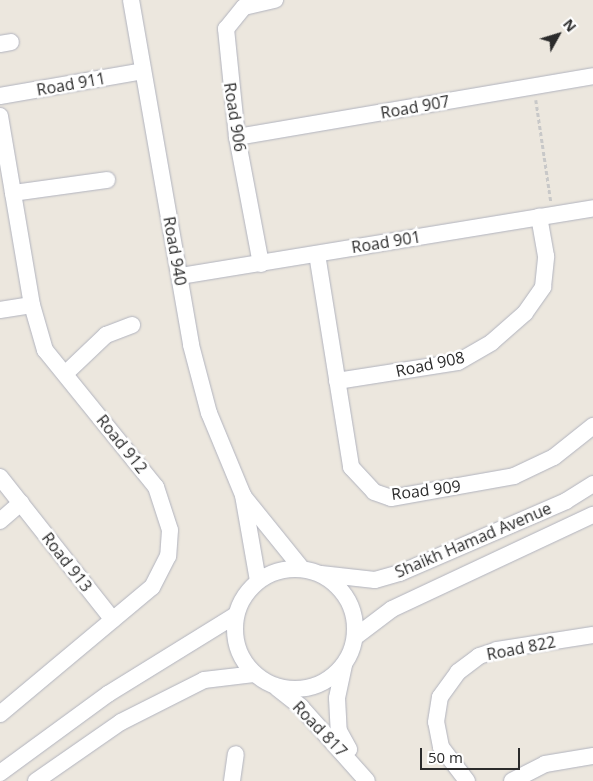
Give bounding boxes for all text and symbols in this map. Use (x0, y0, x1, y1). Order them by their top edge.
north arrow (533, 10, 583, 60)
text: N (559, 15, 581, 36)
street label: Road 911 (35, 68, 107, 100)
street label: Road 906 (220, 81, 250, 153)
street label: Road 907 (379, 91, 451, 123)
street label: Road 940 (159, 215, 191, 287)
street label: Road 901 (350, 227, 422, 257)
street label: Road 908 (394, 347, 466, 381)
street label: Road 912 (93, 411, 151, 477)
street label: Road 909 (390, 476, 462, 504)
street label: Shaikh Hamad Avenue (392, 498, 554, 582)
street label: Road 913 (38, 529, 96, 595)
street label: Road 822 (485, 632, 557, 664)
street label: Road 817 (289, 697, 351, 761)
scale bar (423, 738, 523, 770)
text: 50 m (428, 747, 463, 767)

